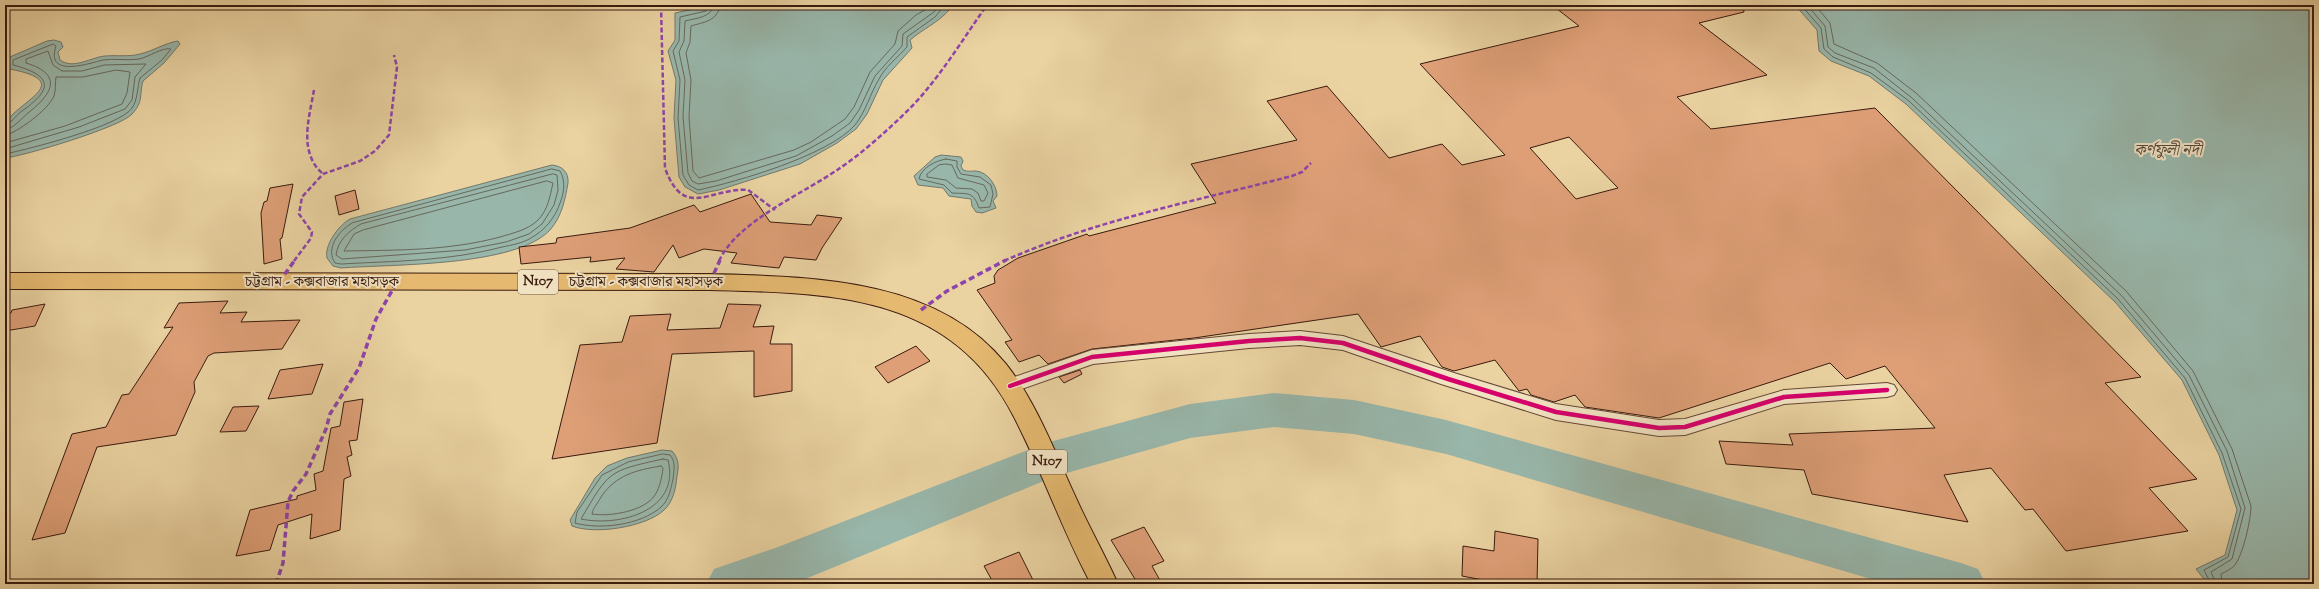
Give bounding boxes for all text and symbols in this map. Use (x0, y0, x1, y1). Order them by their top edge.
water label: কর্ণফুলী নদী (2134, 140, 2204, 163)
road number: N107 (518, 270, 558, 294)
street label: চট্টগ্রাম - কক্সবাজার মহাসড়ক (244, 272, 400, 293)
street label: চট্টগ্রাম - কক্সবাজার মহাসড়ক (568, 272, 724, 293)
road number: N107 (1027, 450, 1067, 474)

